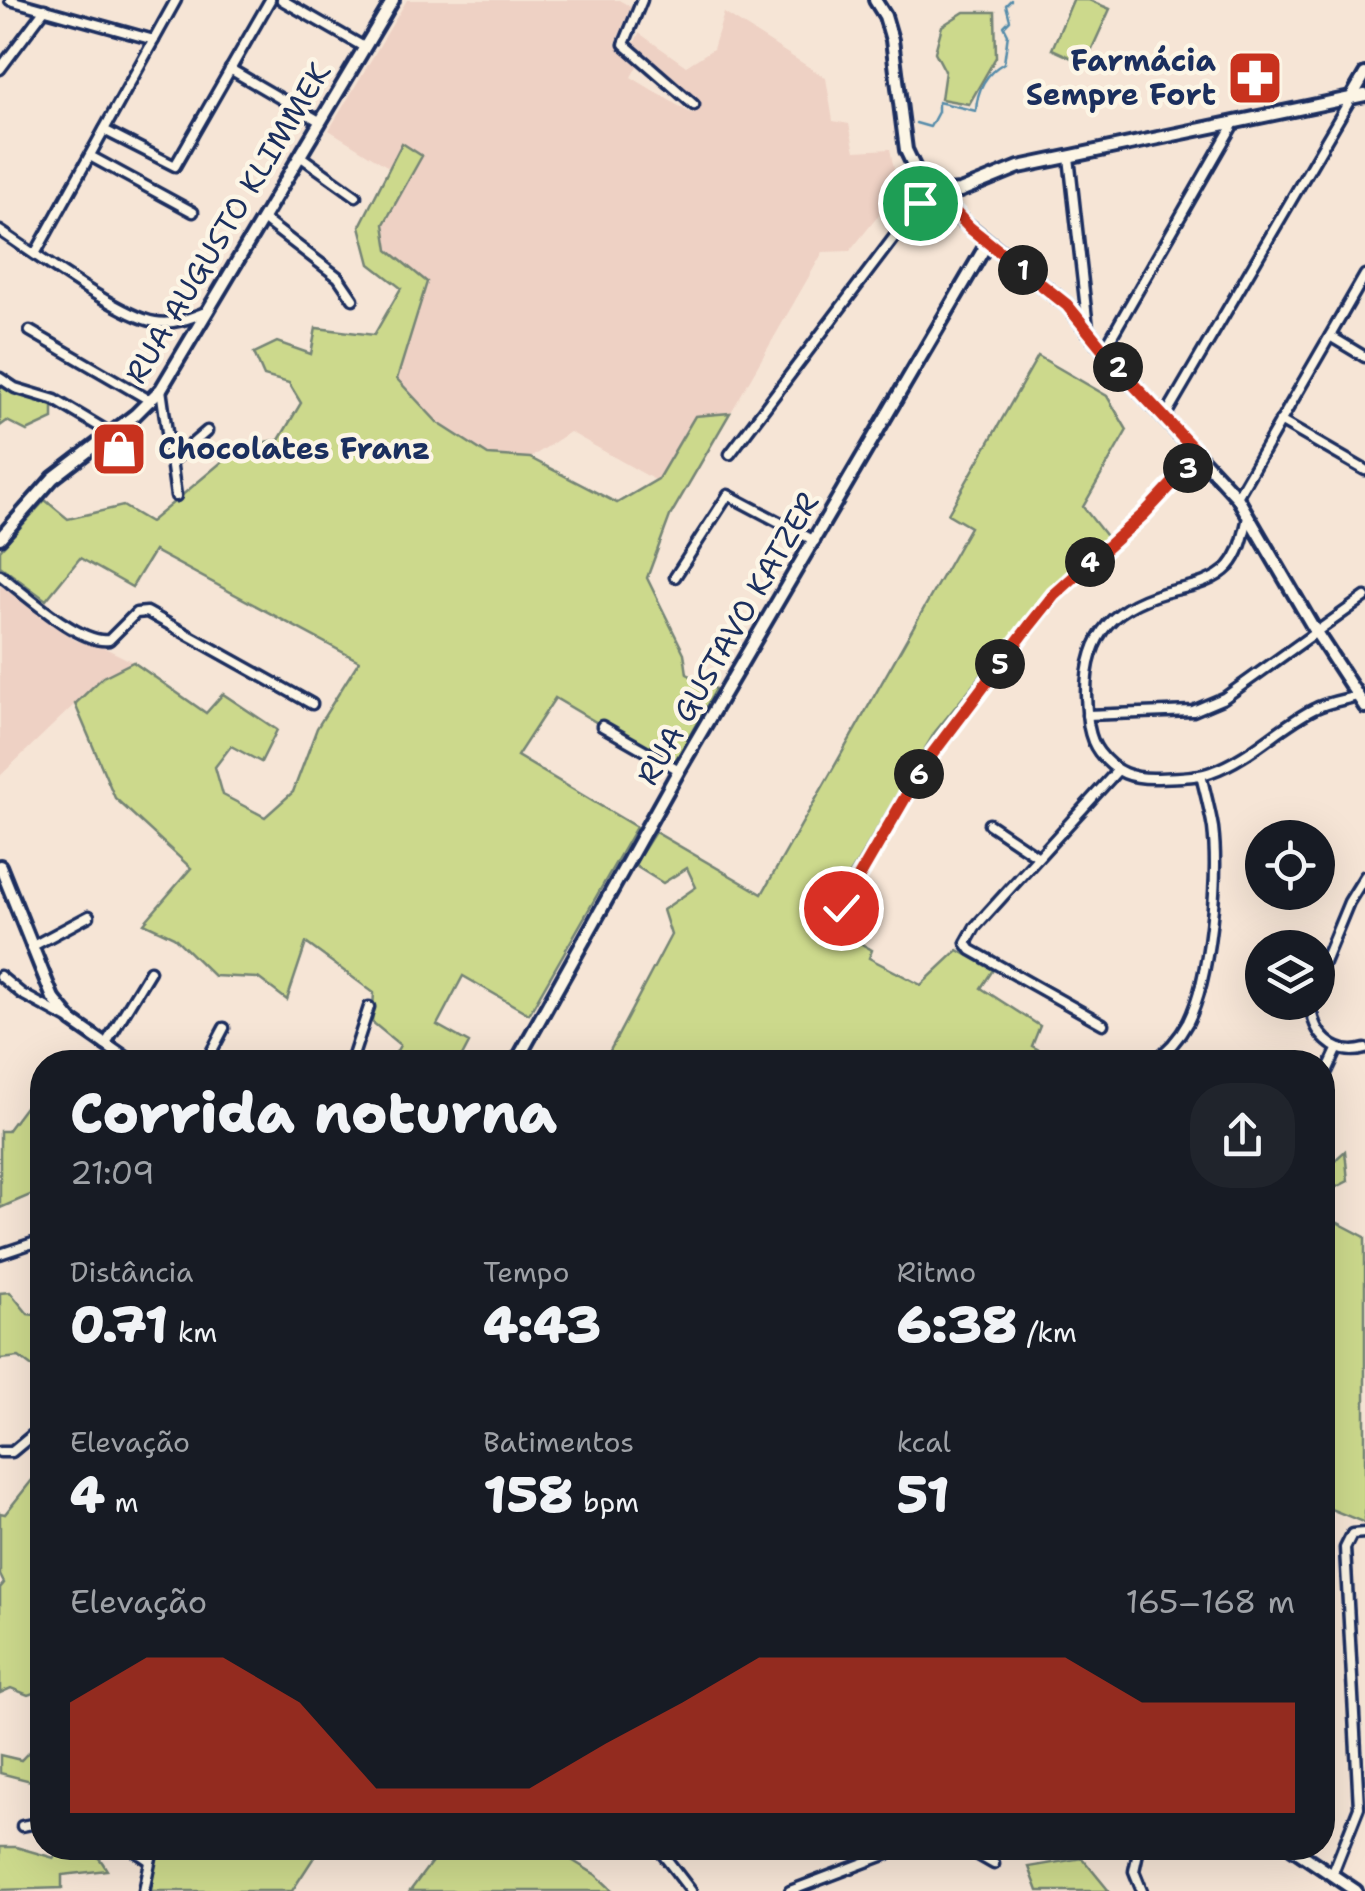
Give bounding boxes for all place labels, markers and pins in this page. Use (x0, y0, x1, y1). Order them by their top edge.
place label: Farmácia Sempre Fort (1026, 40, 1217, 115)
pharmacy icon: Farmácia Sempre Fort (1225, 48, 1285, 108)
pin (878, 161, 963, 246)
pin: 1 (998, 245, 1048, 295)
pin: 2 (1093, 342, 1143, 392)
shop icon: Chocolates Franz (89, 419, 149, 479)
place label: Chocolates Franz (158, 428, 430, 469)
pin: 3 (1163, 443, 1213, 493)
pin: 4 (1065, 537, 1115, 587)
pin: 5 (975, 639, 1025, 689)
pin: 6 (894, 749, 944, 799)
pin (799, 866, 884, 951)

